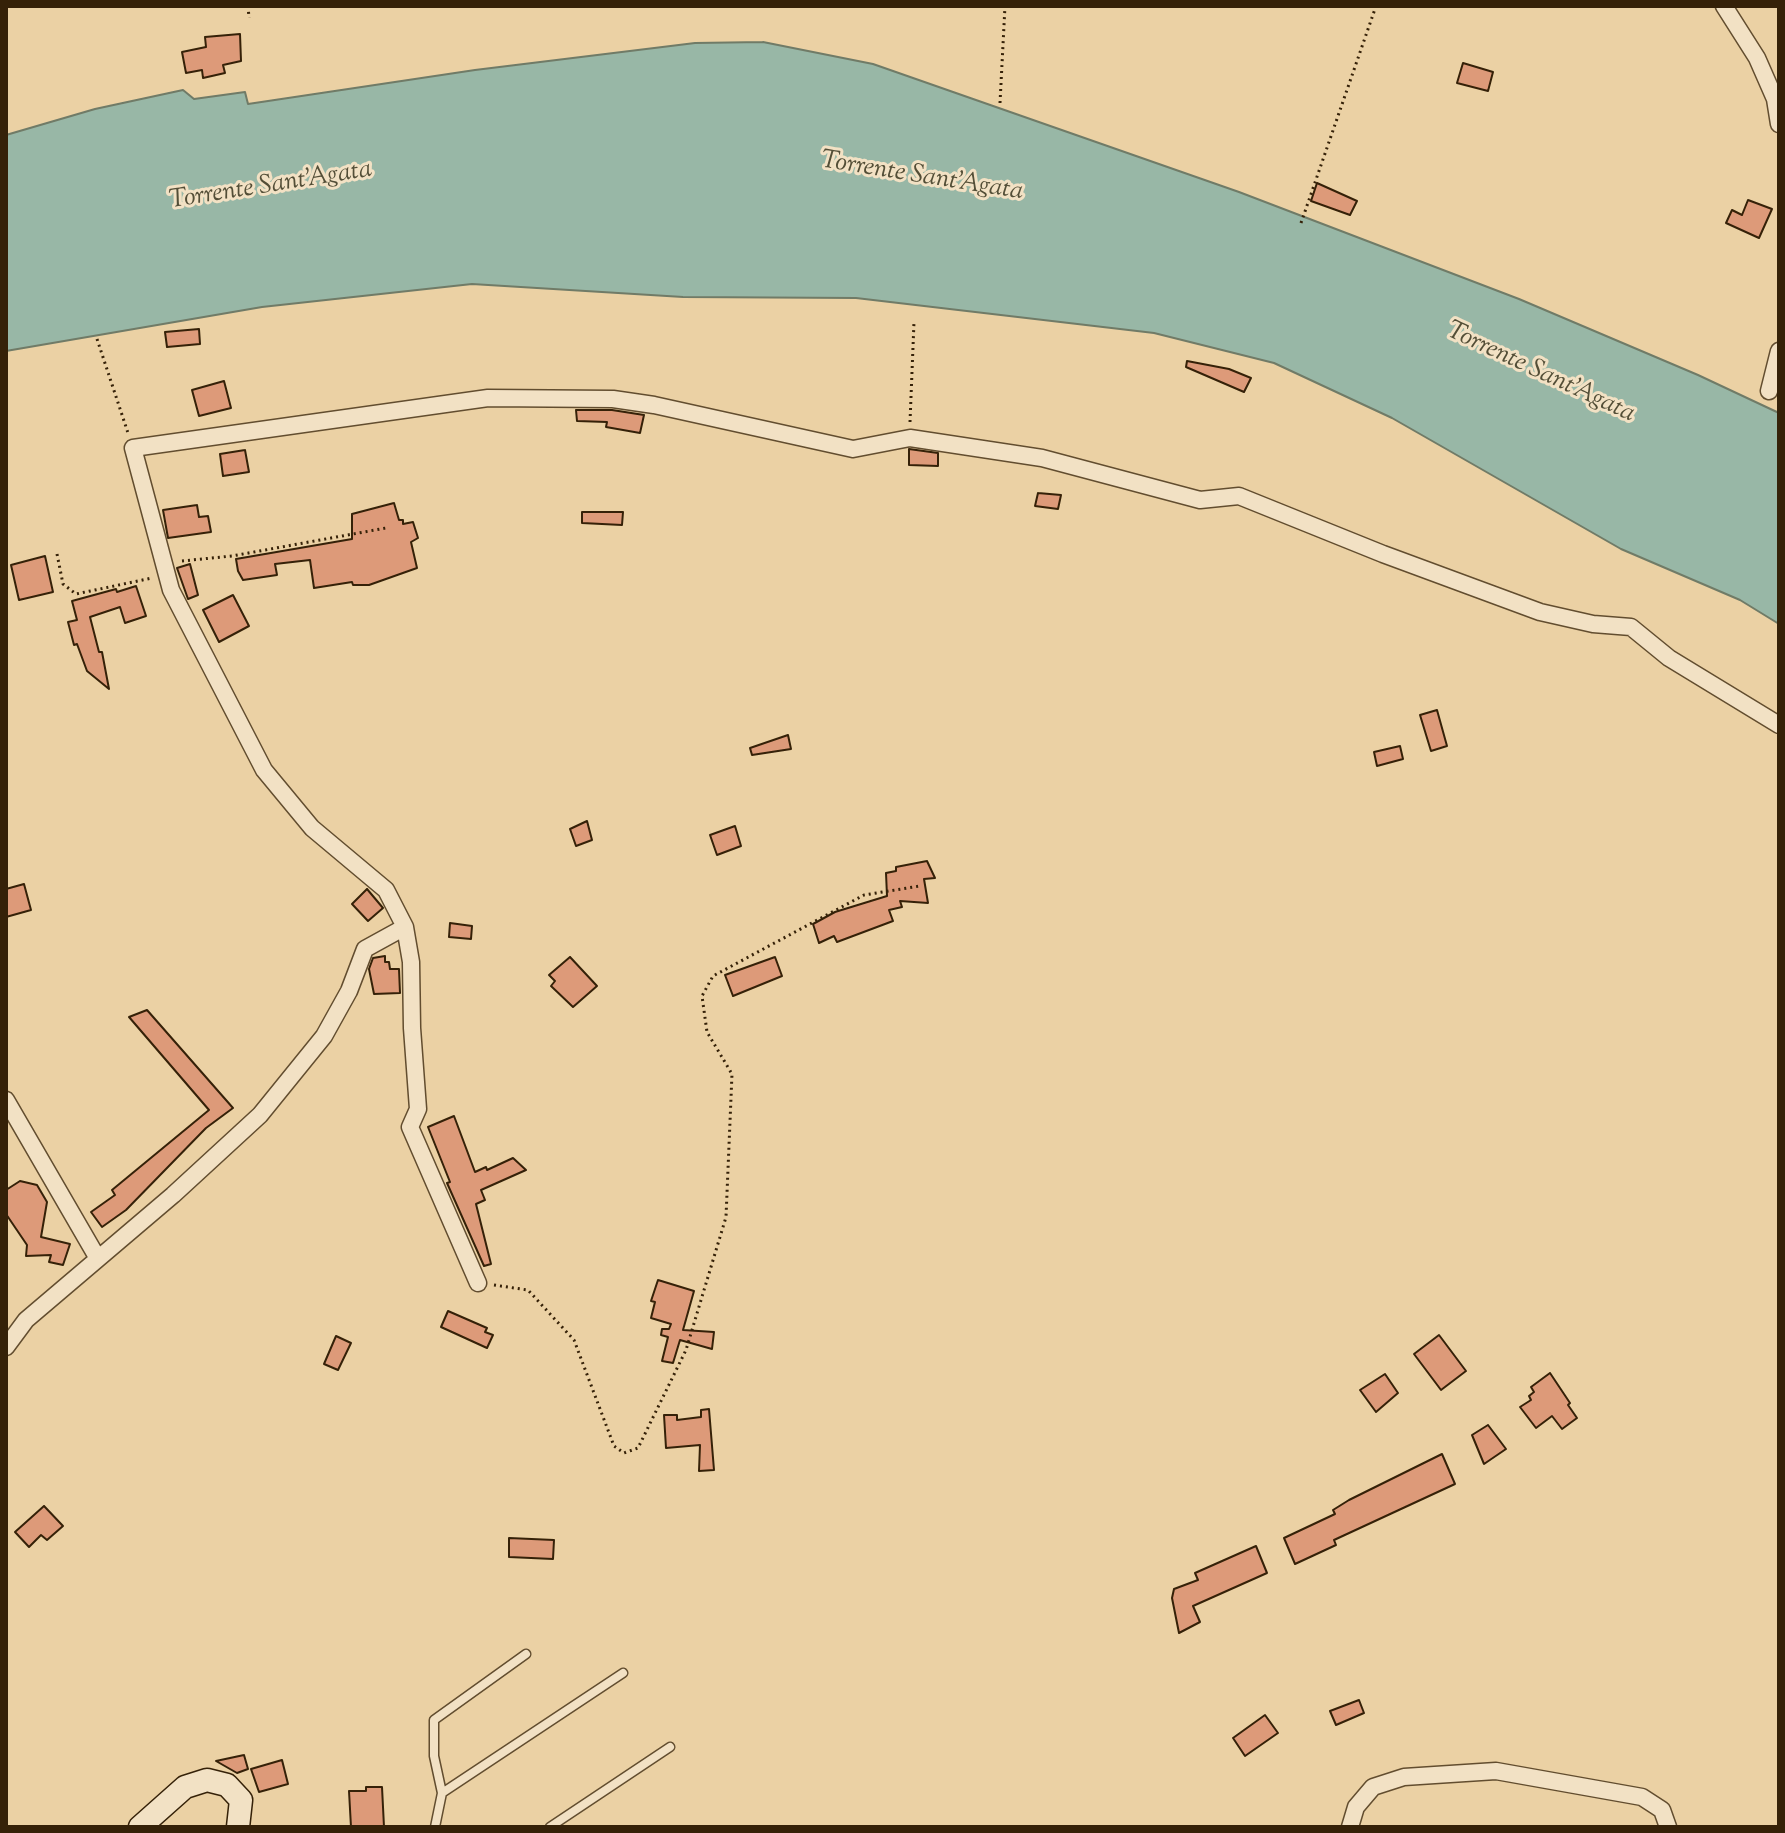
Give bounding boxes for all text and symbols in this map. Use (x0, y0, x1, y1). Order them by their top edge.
water label: Torrente Sant'Agata (818, 147, 1026, 209)
water label: Torrente Sant'Agata (167, 156, 375, 218)
water label: Torrente Sant'Agata (1441, 317, 1639, 431)

